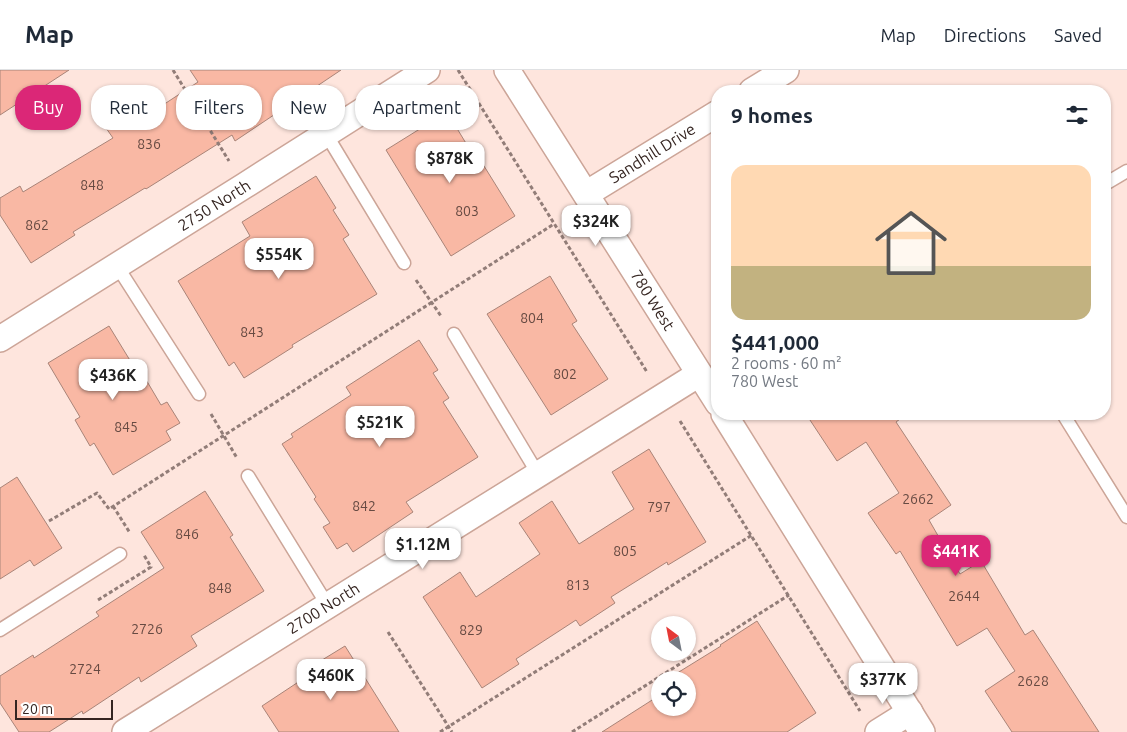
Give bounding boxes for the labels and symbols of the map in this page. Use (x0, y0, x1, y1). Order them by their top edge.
street label: Sandhill Drive (606, 119, 698, 187)
house number: 836 (137, 136, 161, 152)
pin: $878K (415, 142, 485, 184)
street label: 2750 North (174, 176, 254, 234)
house number: 848 (80, 177, 104, 193)
house number: 803 (455, 203, 479, 219)
pin: $324K (561, 204, 631, 247)
house number: 862 (25, 217, 49, 233)
pin: $554K (244, 238, 314, 280)
street label: 780 West (628, 267, 679, 334)
house number: 804 (520, 310, 544, 326)
house number: 843 (240, 324, 264, 340)
pin: $436K (78, 358, 148, 401)
house number: 802 (553, 366, 577, 382)
pin: $521K (345, 406, 415, 448)
house number: 845 (114, 419, 138, 435)
house number: 2662 (902, 491, 934, 507)
house number: 842 (352, 498, 376, 514)
house number: 797 (647, 499, 671, 515)
house number: 846 (175, 526, 199, 542)
pin: $1.12M (382, 528, 464, 570)
pin: $441K (921, 534, 991, 577)
house number: 805 (613, 543, 637, 559)
house number: 813 (566, 577, 590, 593)
street label: 2700 North (283, 579, 363, 637)
house number: 848 (208, 580, 232, 596)
house number: 2644 (948, 588, 980, 604)
north arrow (651, 616, 696, 661)
house number: 2726 (131, 621, 163, 637)
house number: 829 (459, 622, 483, 638)
pin: $460K (296, 658, 366, 701)
house number: 2724 (69, 661, 101, 677)
pin: $377K (848, 662, 918, 705)
house number: 2628 (1017, 673, 1049, 689)
scale bar (15, 697, 112, 720)

